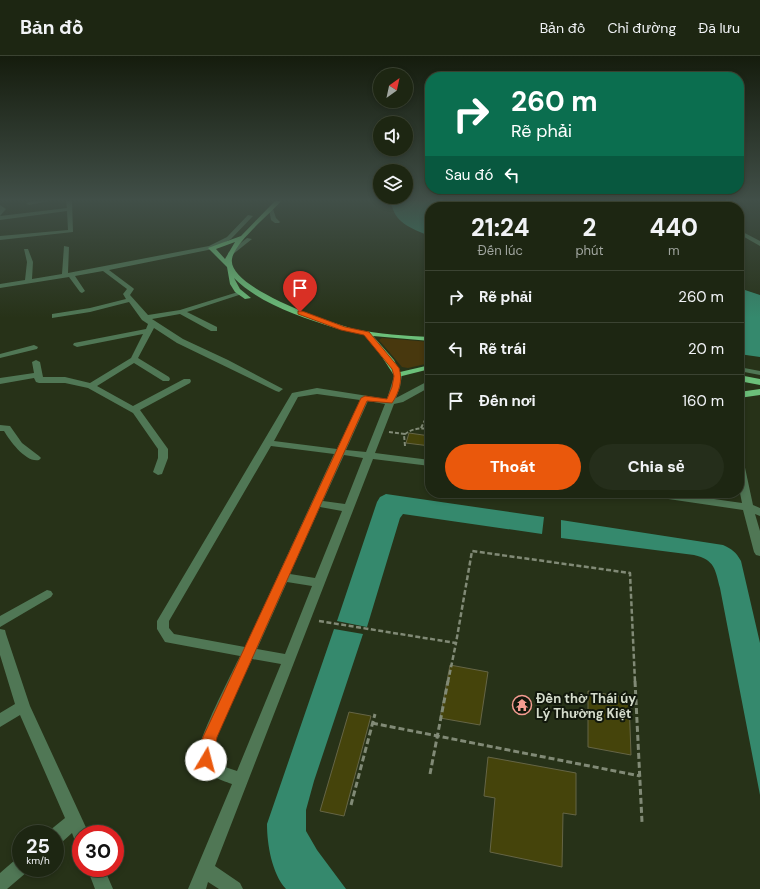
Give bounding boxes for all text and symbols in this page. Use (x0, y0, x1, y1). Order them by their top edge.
text: Bản đồ (20, 15, 83, 40)
text: Bản đồ (540, 19, 585, 37)
text: Chỉ đường (607, 19, 676, 37)
text: Đã lưu (698, 19, 740, 37)
north arrow (373, 68, 413, 108)
map controls (373, 68, 413, 204)
text: 260 m (511, 83, 598, 120)
icon: right (445, 88, 497, 140)
button: sound (373, 116, 413, 156)
text: Rẽ phải (511, 119, 572, 143)
button: layers (373, 164, 413, 204)
icon: left (501, 164, 523, 186)
text: Sau đó (445, 165, 493, 185)
text: 21:24 (471, 212, 529, 243)
text: 2 (583, 212, 596, 243)
text: 440 (650, 212, 698, 243)
text: Đến lúc (478, 242, 523, 259)
text: phút (575, 242, 604, 259)
text: m (668, 242, 680, 259)
pin (283, 271, 317, 312)
icon: arrive (289, 277, 311, 299)
icon: right (445, 286, 467, 308)
text: Rẽ phải (479, 287, 532, 307)
text: 260 m (678, 287, 724, 307)
icon: left (445, 338, 467, 360)
text: Rẽ trái (479, 339, 526, 359)
text: 20 m (688, 339, 724, 359)
icon: arrive (445, 390, 467, 412)
text: Đến nơi (479, 391, 536, 411)
text: 160 m (682, 391, 724, 411)
button: Thoát (445, 444, 581, 490)
button: Chia sẻ (589, 444, 724, 490)
place label: Đền thờ Thái úy Lý Thường Kiệt (536, 690, 636, 722)
temple icon: Đền thờ Thái úy Lý Thường Kiệt (511, 694, 533, 716)
position arrow (185, 739, 227, 781)
speed limit sign: 30 (72, 825, 124, 877)
text: 25 (26, 833, 50, 859)
text: km/h (26, 854, 50, 867)

